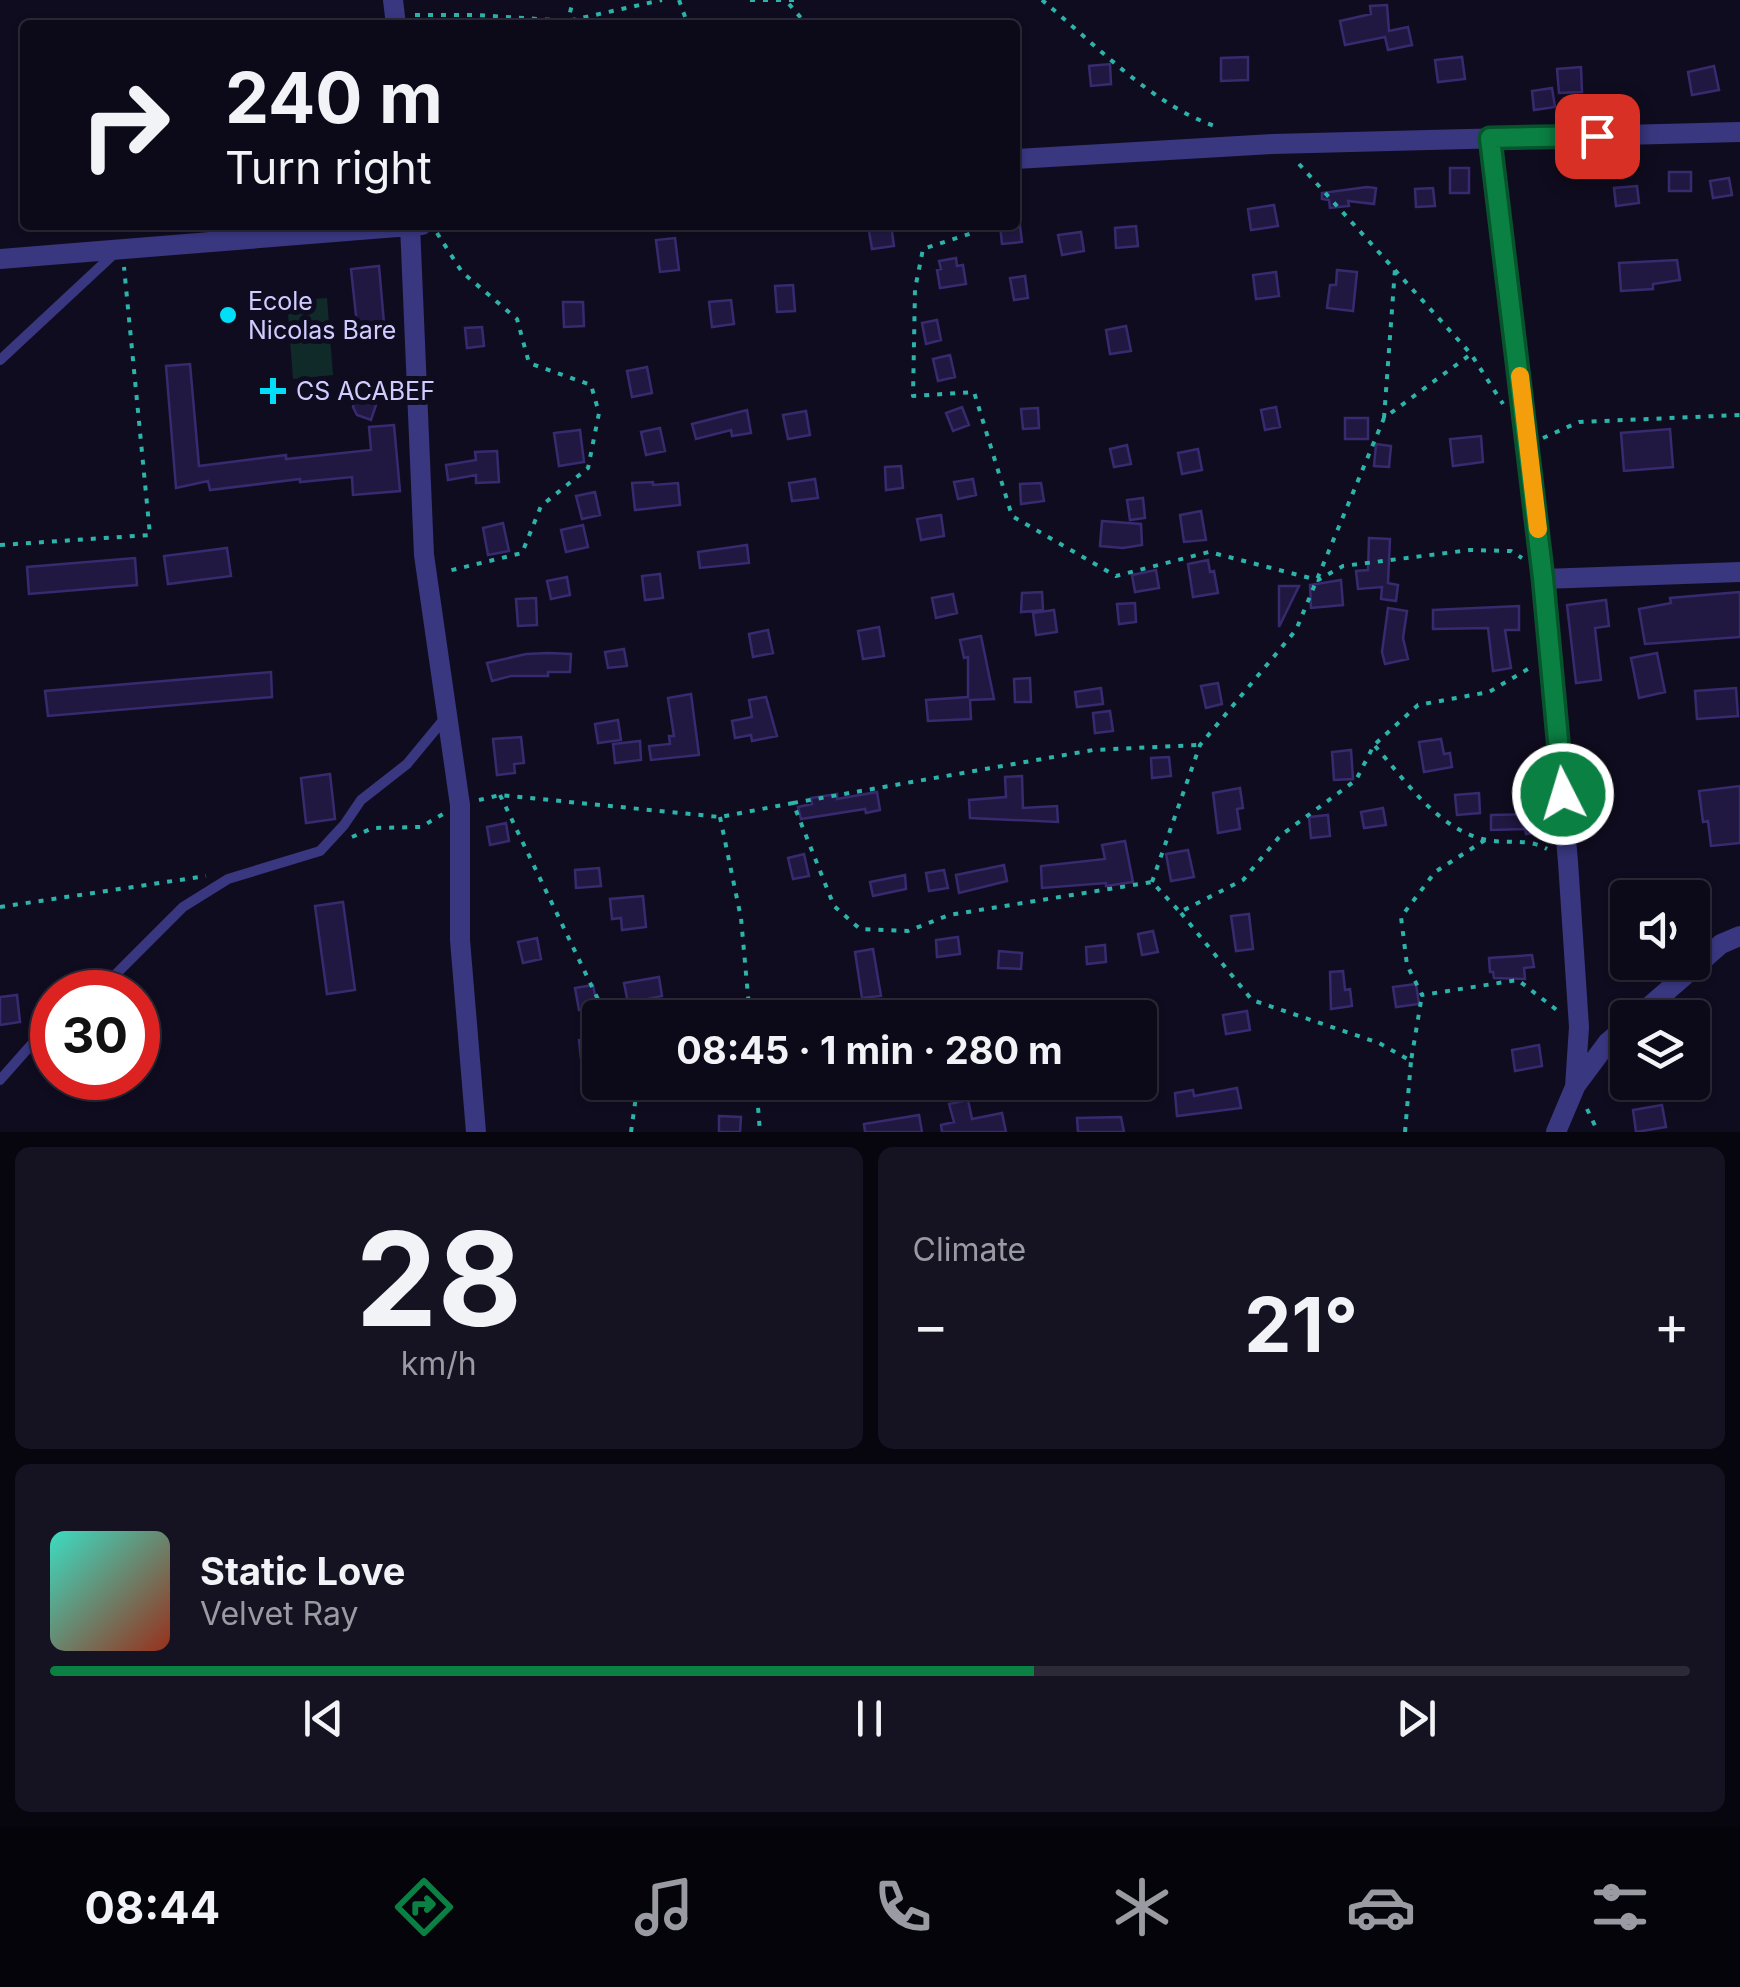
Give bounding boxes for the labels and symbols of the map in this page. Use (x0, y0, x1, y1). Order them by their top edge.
pin (1555, 94, 1640, 179)
place label: Ecole Nicolas Bare (248, 286, 396, 345)
marker: Ecole Nicolas Bare (217, 304, 239, 326)
place label: CS ACABEF (296, 376, 435, 406)
marker: CS ACABEF (260, 378, 286, 404)
position arrow (1511, 742, 1615, 846)
speed limit sign: 30 (30, 970, 160, 1100)

